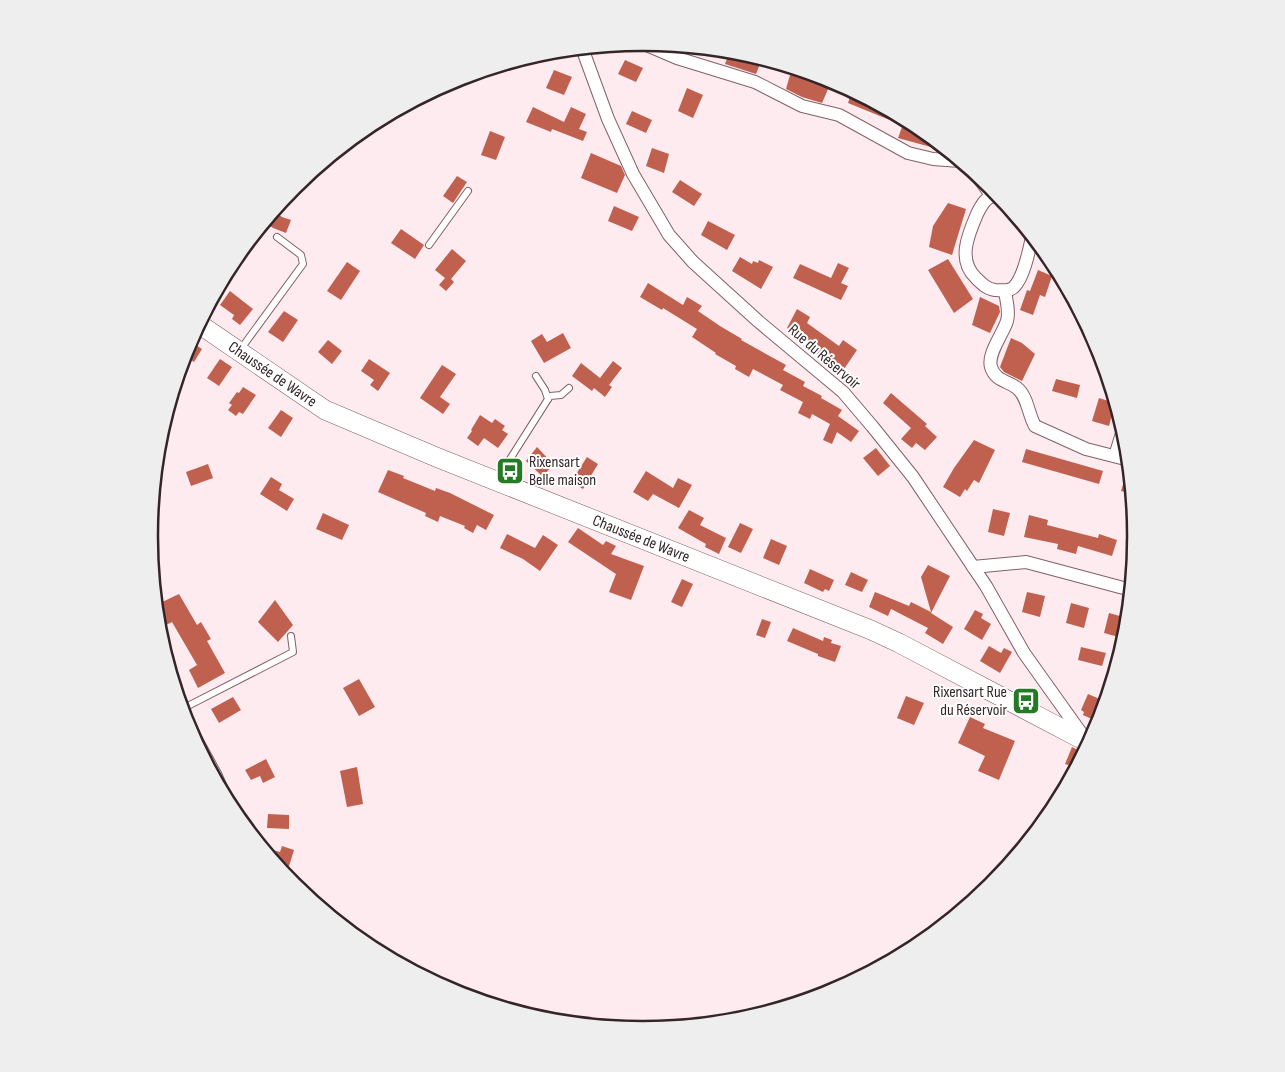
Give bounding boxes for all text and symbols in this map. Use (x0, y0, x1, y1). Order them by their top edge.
street label: Rue du Réservoir (784, 320, 864, 394)
street label: Chaussée de Wavre (225, 337, 320, 411)
place label: Rixensart Belle maison (529, 453, 596, 490)
bus stop icon: Rixensart Belle maison (495, 456, 525, 486)
street label: Chaussée de Wavre (590, 511, 693, 566)
place label: Rixensart Rue du Réservoir (933, 683, 1007, 720)
bus stop icon: Rixensart Rue du Réservoir (1011, 686, 1041, 716)

